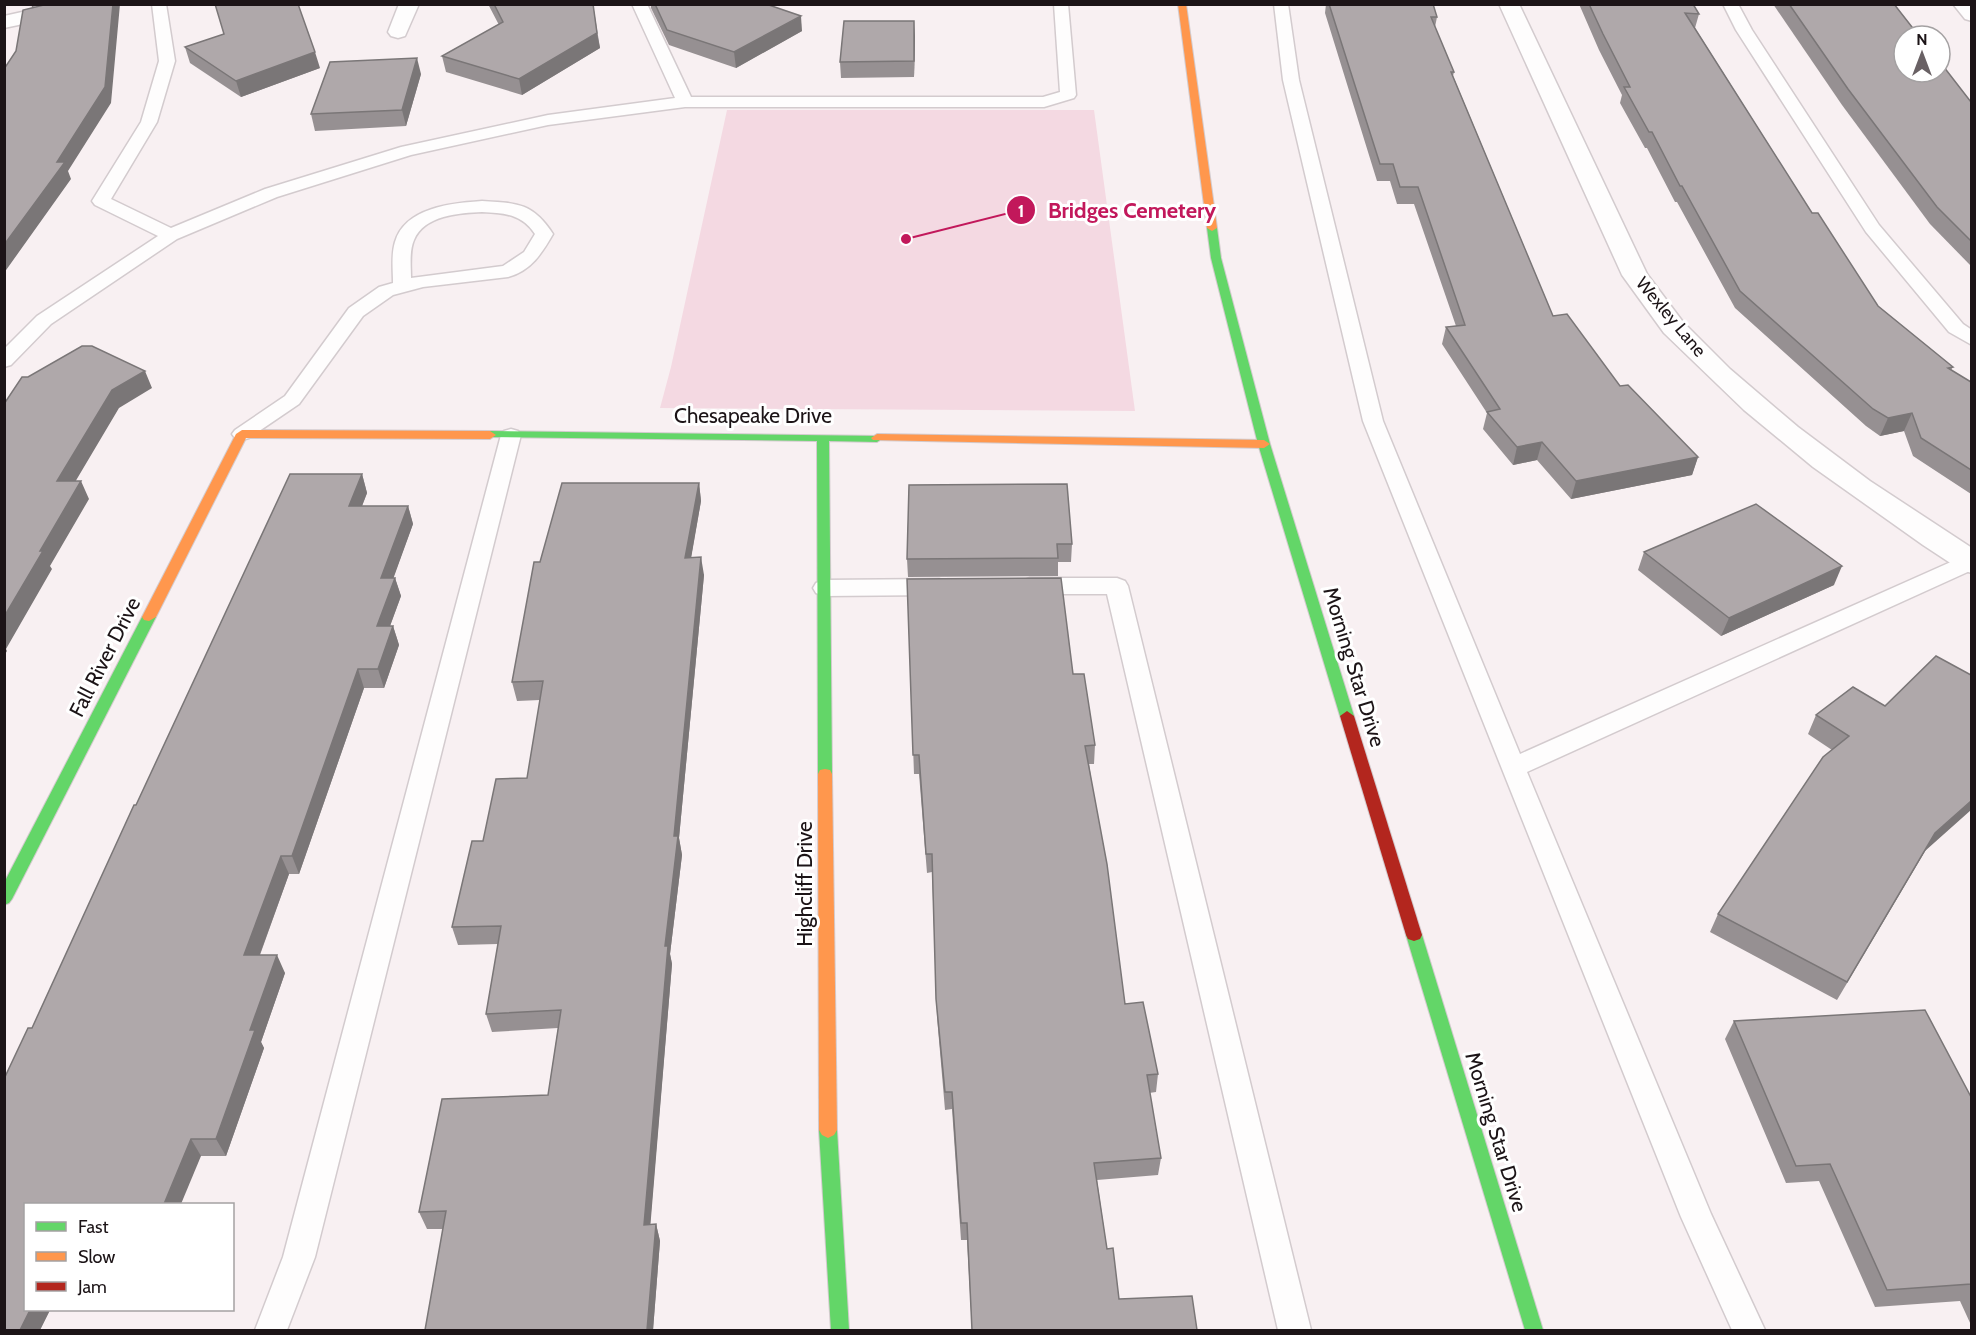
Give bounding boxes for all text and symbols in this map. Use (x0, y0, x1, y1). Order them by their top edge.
north arrow (1892, 24, 1952, 84)
text: N (1916, 30, 1928, 49)
callout: Bridges Cemetery (1006, 190, 1228, 230)
text: Bridges Cemetery (1048, 197, 1216, 224)
text: 1 (1018, 200, 1024, 222)
street label: Wexley Lane (1631, 273, 1711, 361)
street label: Chesapeake Drive (674, 403, 832, 428)
street label: Morning Star Drive (1318, 584, 1391, 750)
street label: Fall River Drive (64, 593, 145, 721)
street label: Highcliff Drive (792, 821, 817, 947)
street label: Morning Star Drive (1460, 1049, 1533, 1215)
legend (24, 1203, 234, 1311)
text: Fast (78, 1216, 109, 1238)
text: Slow (78, 1246, 115, 1268)
text: Jam (77, 1276, 107, 1298)

